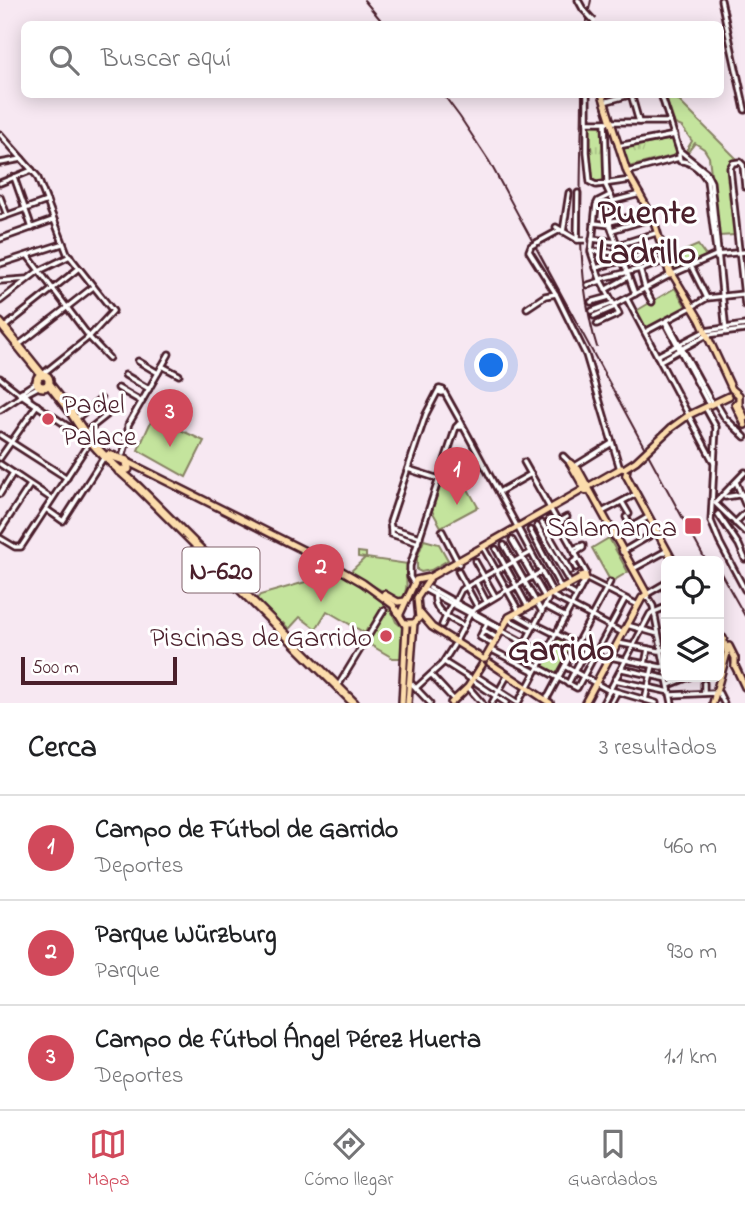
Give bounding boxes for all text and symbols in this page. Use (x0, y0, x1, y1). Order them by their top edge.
search box (21, 21, 724, 98)
icon: search (45, 41, 83, 79)
text: Buscar aquí (101, 41, 231, 79)
district label: Puente Ladrillo (598, 189, 698, 280)
your location (474, 348, 508, 382)
place label: Padel Palace (62, 386, 137, 459)
pin: 3 (147, 389, 193, 447)
marker: Padel Palace (40, 411, 56, 427)
pin: 1 (434, 447, 480, 505)
place label: Salamanca (546, 509, 677, 550)
marker: Salamanca (683, 516, 703, 536)
pin: 2 (298, 544, 344, 602)
road number: N-620 (182, 548, 260, 592)
map controls (661, 556, 724, 682)
button: locate (661, 556, 724, 619)
place label: Piscinas de Garrido (150, 619, 372, 660)
button: layers (661, 619, 724, 682)
district label: Garrido (508, 626, 614, 677)
marker: Piscinas de Garrido (378, 628, 394, 644)
scale bar (21, 654, 177, 686)
text: 500 m (32, 655, 79, 682)
text: Cerca (28, 727, 97, 771)
text: 3 resultados (599, 732, 717, 765)
text: Campo de Fútbol de Garrido (95, 812, 398, 850)
text: 1 (47, 831, 55, 864)
text: 460 m (664, 831, 717, 864)
text: Deportes (95, 850, 184, 883)
text: Parque Würzburg (95, 917, 277, 955)
text: 2 (45, 936, 57, 969)
text: 930 m (667, 936, 717, 969)
text: Parque (95, 955, 159, 988)
text: Campo de fútbol Ángel Pérez Huerta (95, 1022, 481, 1060)
text: 3 (46, 1041, 56, 1074)
text: 1.1 km (664, 1041, 717, 1074)
text: Deportes (95, 1060, 184, 1093)
tab: Mapa (87, 1125, 130, 1194)
tab: Cómo llegar (304, 1125, 393, 1194)
tab: Guardados (568, 1125, 658, 1194)

